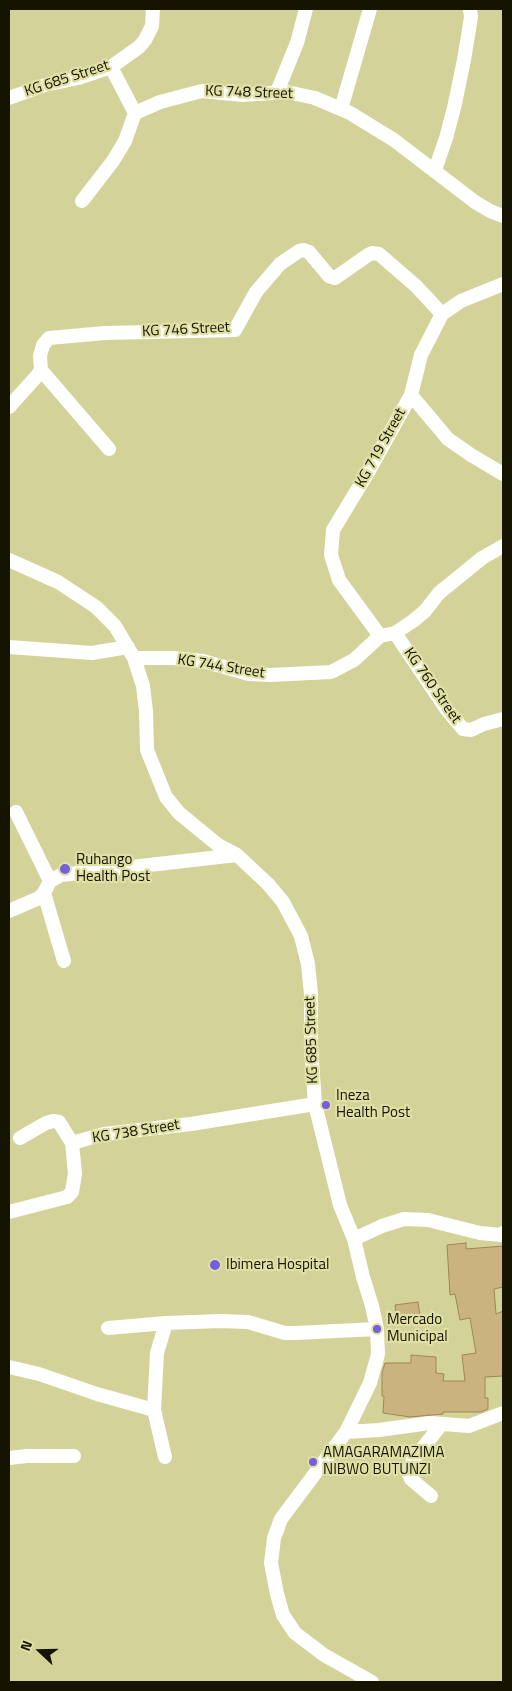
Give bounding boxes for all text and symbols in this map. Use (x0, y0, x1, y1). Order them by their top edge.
street label: KG 685 Street (22, 57, 112, 101)
street label: KG 748 Street (205, 82, 293, 104)
street label: KG 746 Street (142, 319, 230, 341)
street label: KG 719 Street (352, 405, 410, 491)
street label: KG 760 Street (399, 645, 465, 727)
street label: KG 744 Street (176, 651, 266, 683)
place label: Ruhango Health Post (76, 851, 150, 886)
marker: Ruhango Health Post (58, 862, 72, 876)
street label: KG 685 Street (301, 996, 323, 1084)
place label: Ineza Health Post (336, 1087, 410, 1122)
marker: Ineza Health Post (320, 1099, 332, 1111)
street label: KG 738 Street (91, 1116, 181, 1148)
place label: Ibimera Hospital (226, 1256, 329, 1274)
marker: Ibimera Hospital (208, 1258, 222, 1272)
place label: Mercado Municipal (387, 1311, 448, 1346)
marker: Mercado Municipal (371, 1323, 383, 1335)
place label: AMAGARAMAZIMA NIBWO BUTUNZI (323, 1444, 444, 1479)
marker: AMAGARAMAZIMA NIBWO BUTUNZI (307, 1456, 319, 1468)
north arrow (15, 1626, 65, 1676)
text: N (14, 1637, 37, 1654)

